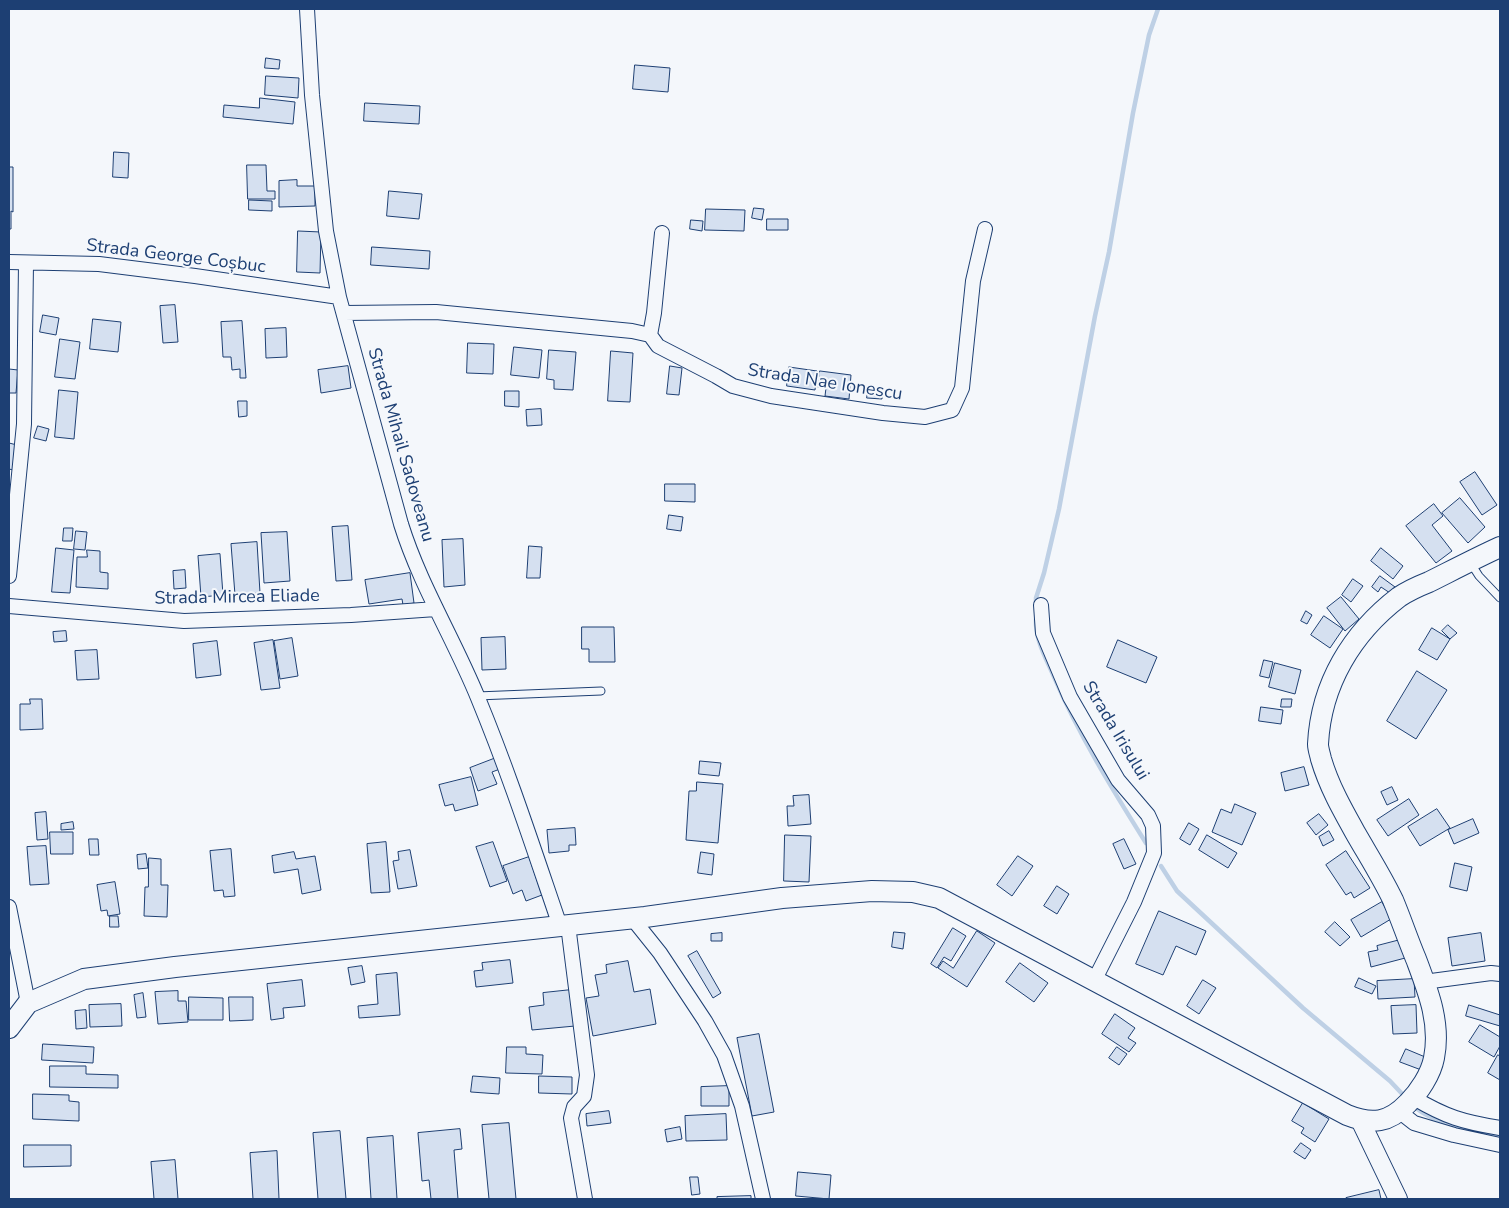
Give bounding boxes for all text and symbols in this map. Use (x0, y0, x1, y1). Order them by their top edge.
street label: Strada George Coșbuc (85, 235, 267, 279)
street label: Strada Mihail Sadoveanu (362, 345, 438, 545)
street label: Strada Nae Ionescu (746, 360, 904, 406)
street label: Strada Mircea Eliade (154, 586, 320, 610)
street label: Strada Irisului (1077, 678, 1153, 784)

